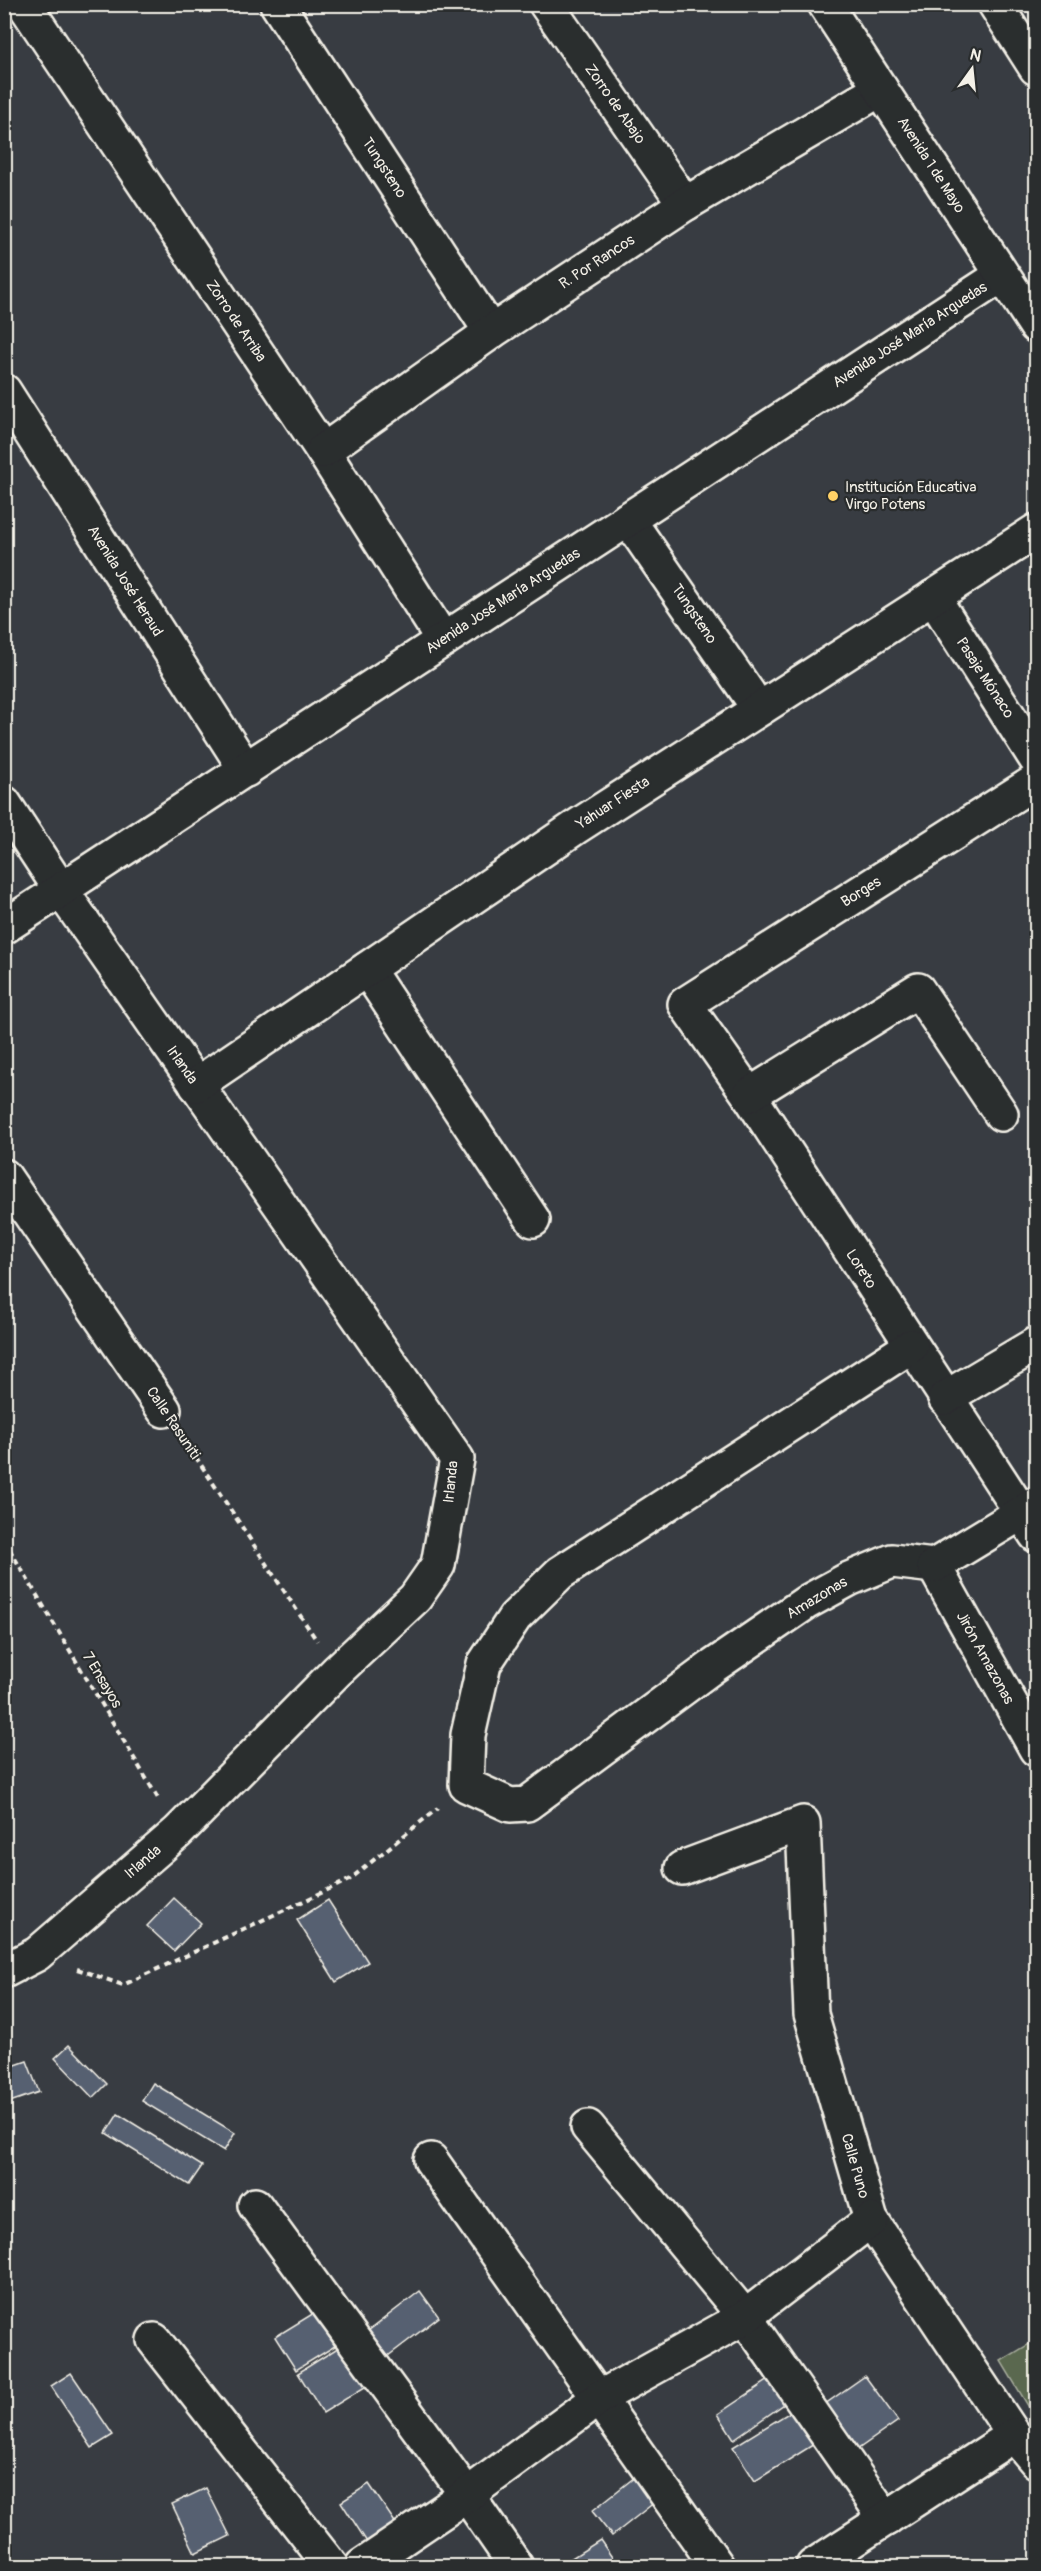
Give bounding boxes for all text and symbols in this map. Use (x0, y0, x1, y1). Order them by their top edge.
north arrow (942, 39, 1002, 99)
text: N (968, 44, 984, 67)
street label: Zorro de Abajo (581, 60, 649, 148)
street label: Avenida 1 de Mayo (893, 113, 969, 217)
street label: Tungsteno (357, 134, 411, 202)
street label: R. Por Rancos (556, 230, 639, 293)
street label: Zorro de Arriba (202, 276, 270, 366)
street label: Avenida José María Arguedas (829, 278, 991, 392)
place label: Institución Educativa Virgo Potens (845, 478, 976, 514)
marker: Institución Educativa Virgo Potens (826, 489, 840, 503)
street label: Avenida José Heraud (83, 522, 167, 640)
street label: Avenida José María Arguedas (422, 544, 584, 658)
street label: Tungsteno (667, 580, 721, 648)
street label: Pasaje Mónaco (952, 634, 1018, 722)
street label: Yahuar Fiesta (572, 772, 653, 834)
street label: Borges (838, 872, 885, 912)
street label: Irlanda (162, 1042, 202, 1088)
street label: Loreto (841, 1246, 881, 1292)
street label: Calle Rasuniti (142, 1383, 204, 1463)
street label: Irlanda (439, 1460, 463, 1504)
street label: Amazonas (783, 1572, 851, 1624)
street label: Jirón Amazonas (952, 1608, 1018, 1708)
street label: 7 Ensayos (78, 1649, 126, 1712)
street label: Irlanda (121, 1841, 165, 1883)
street label: Calle Puno (837, 2131, 873, 2201)

